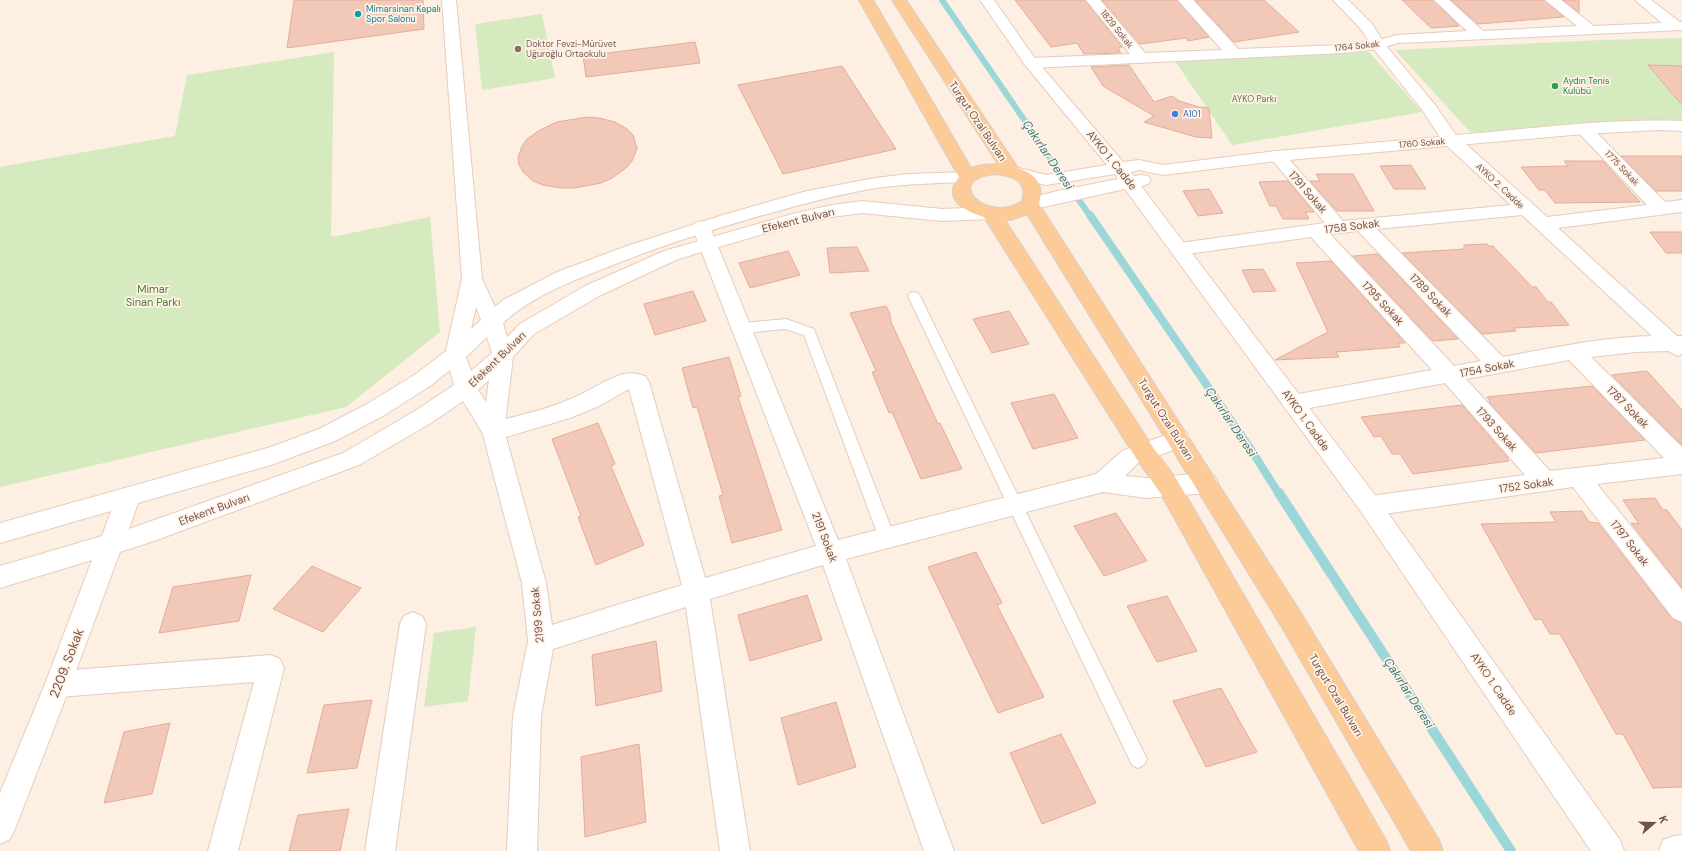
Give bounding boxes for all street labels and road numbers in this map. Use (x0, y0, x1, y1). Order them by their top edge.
street label: 1829 Sokak (1098, 7, 1136, 51)
street label: 1764 Sokak (1334, 38, 1381, 54)
street label: Turgut Ozal Bulvarı (946, 78, 1010, 164)
street label: AYKO 1. Cadde (1084, 127, 1140, 193)
street label: 1760 Sokak (1399, 135, 1446, 151)
street label: 1775 Sokak (1602, 148, 1642, 189)
street label: AYKO 2. Cadde (1473, 161, 1527, 211)
street label: 1791 Sokak (1286, 168, 1331, 217)
street label: Efekent Bulvarı (760, 204, 836, 236)
street label: 1758 Sokak (1324, 216, 1381, 236)
street label: 1789 Sokak (1407, 270, 1456, 320)
street label: 1795 Sokak (1359, 278, 1407, 328)
street label: Efekent Bulvarı (465, 328, 529, 390)
street label: 1754 Sokak (1459, 356, 1516, 380)
street label: Turgut Ozal Bulvarı (1135, 375, 1197, 463)
street label: 1787 Sokak (1604, 383, 1652, 431)
street label: AYKO 1. Cadde (1279, 386, 1333, 454)
street label: 1793 Sokak (1473, 404, 1521, 454)
street label: 1752 Sokak (1498, 474, 1555, 496)
street label: Efekent Bulvarı (177, 490, 251, 528)
street label: 2191 Sokak (809, 510, 841, 565)
street label: 1797 Sokak (1608, 517, 1653, 569)
street label: 2199 Sokak (528, 586, 546, 644)
street label: 2209. Sokak (45, 626, 88, 700)
street label: AYKO 1. Cadde (1468, 650, 1520, 718)
street label: Turgut Ozal Bulvarı (1306, 651, 1366, 739)

